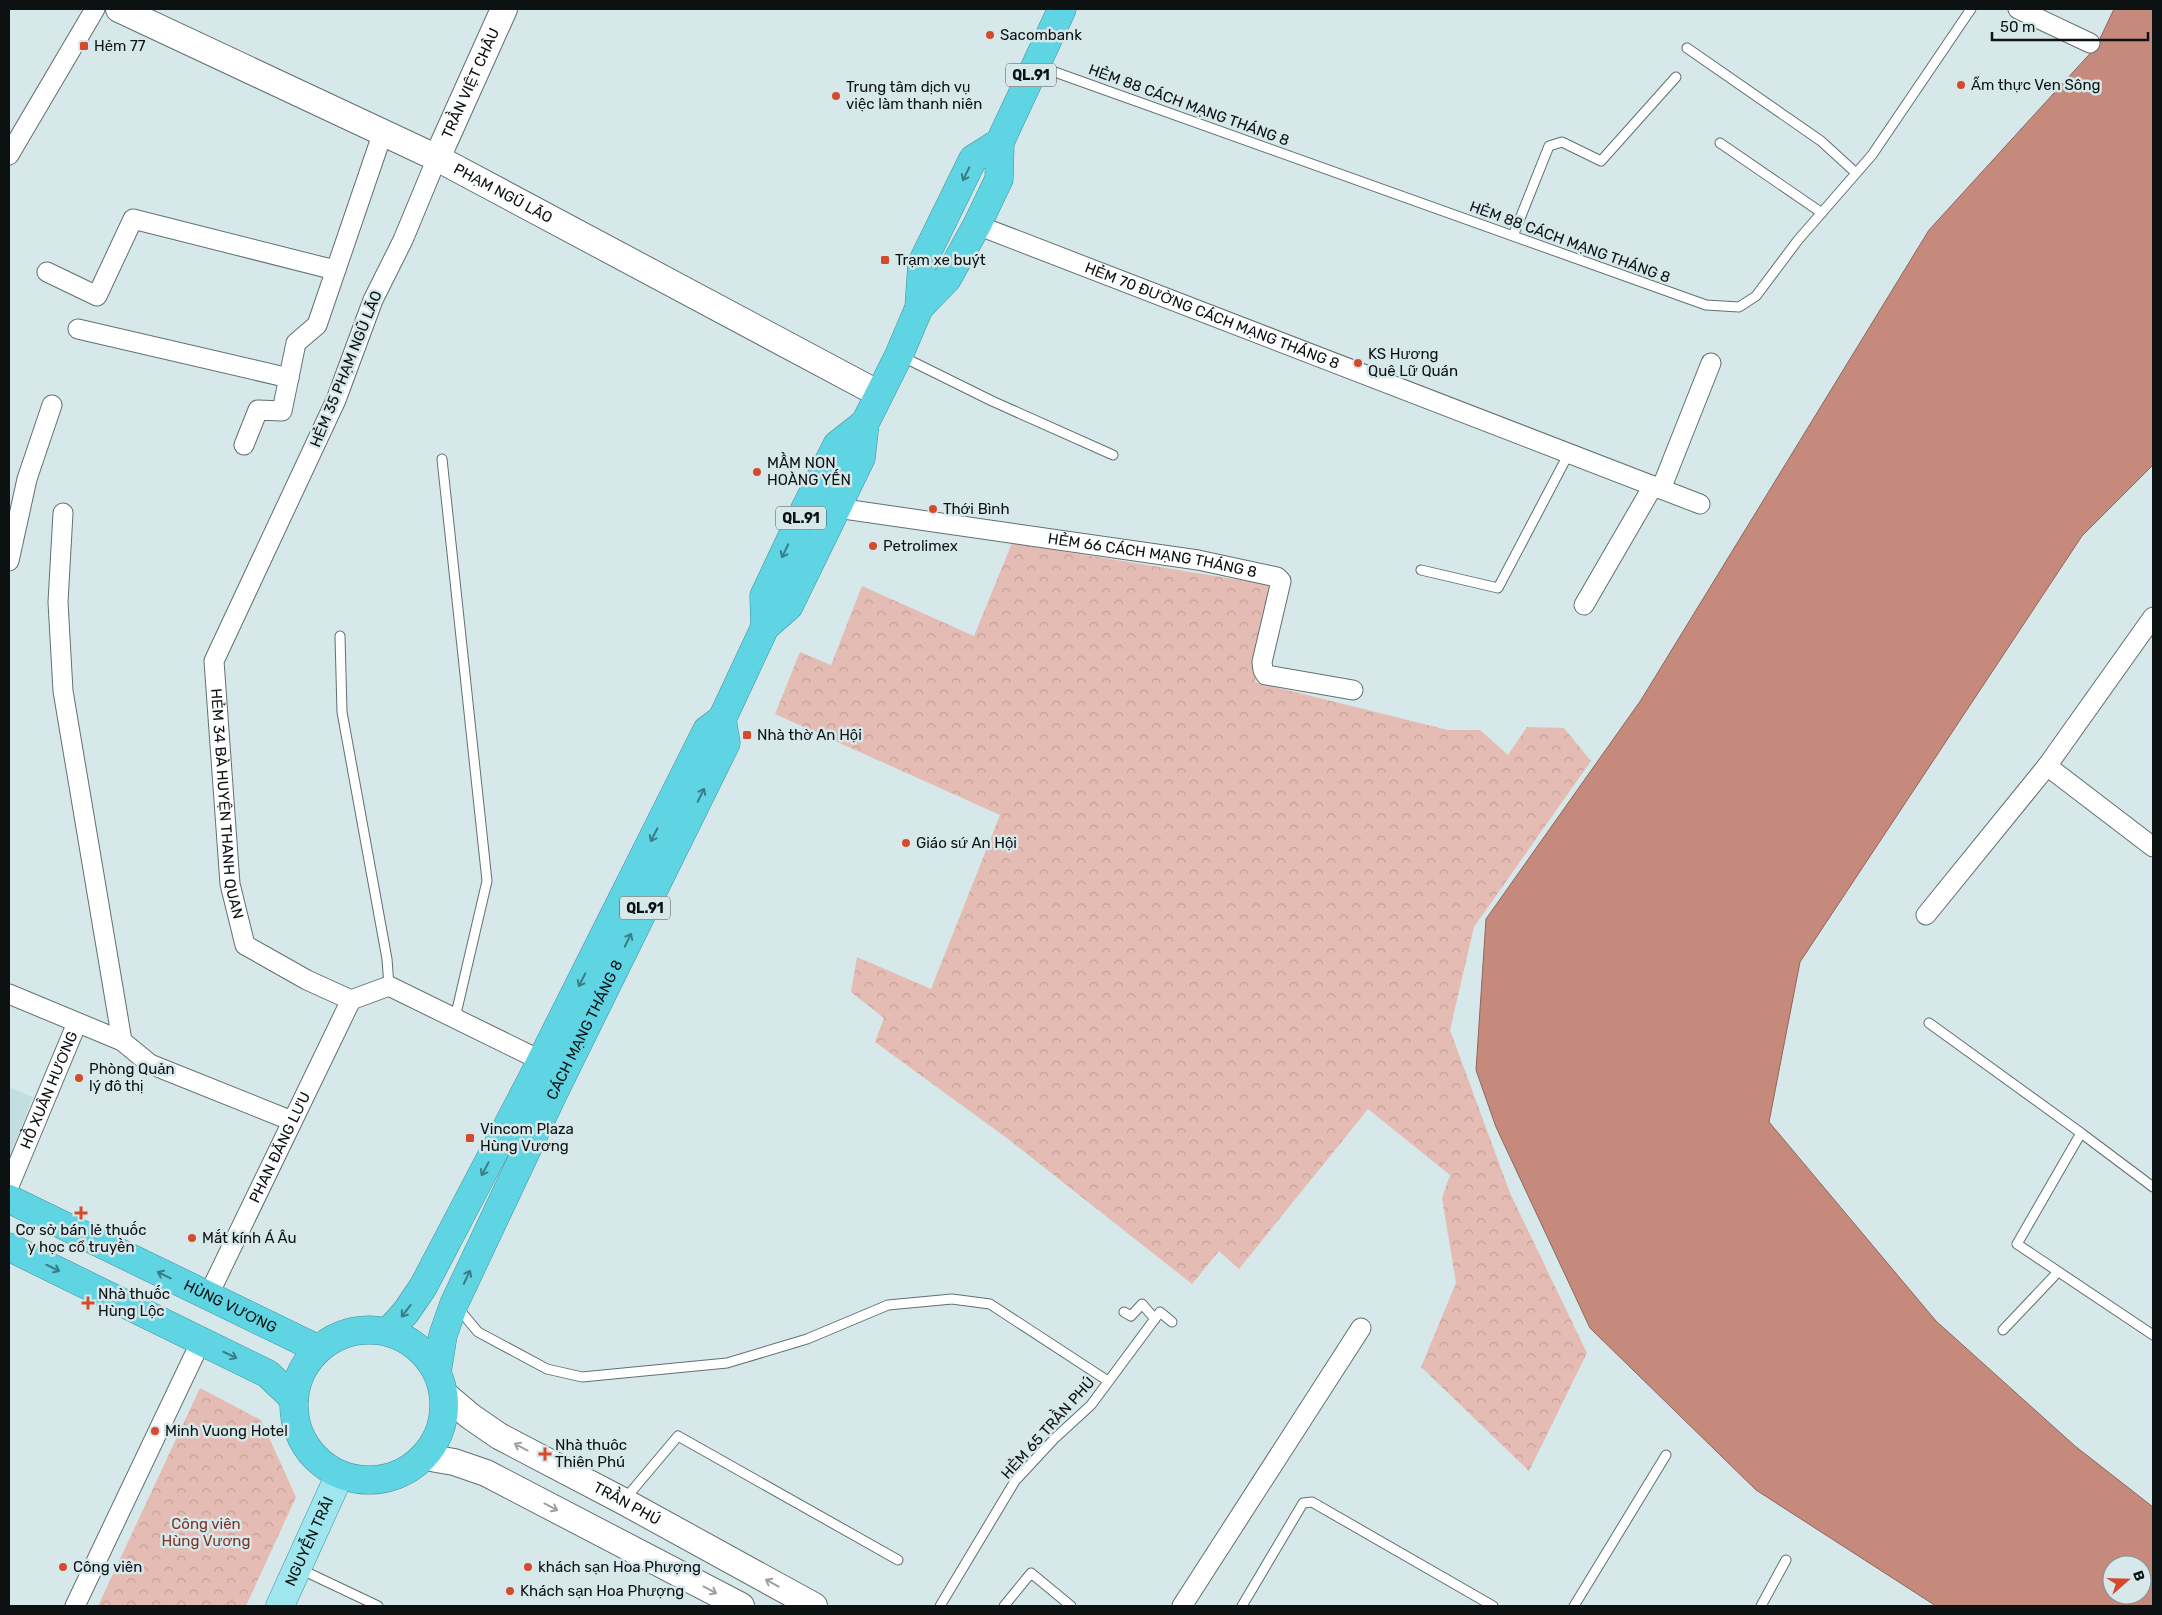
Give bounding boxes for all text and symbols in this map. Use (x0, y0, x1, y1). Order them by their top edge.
scale bar (1992, 10, 2148, 42)
text: 50 m (2000, 18, 2035, 36)
street label: TRẦN VIỆT CHÂU (438, 25, 503, 141)
place label: Sacombank (1000, 26, 1082, 44)
marker: Sacombank (984, 29, 996, 41)
place label: Hẻm 77 (94, 37, 146, 55)
marker: Hẻm 77 (78, 40, 90, 52)
street label: HẺM 88 CÁCH MẠNG THÁNG 8 (1086, 60, 1292, 150)
road number: QL.91 (1006, 64, 1056, 86)
place label: Ẩm thực Ven Sông (1971, 76, 2100, 94)
place label: Trung tâm dịch vụ việc làm thanh niên (846, 78, 982, 113)
marker: Ẩm thực Ven Sông (1955, 79, 1967, 91)
marker: Trung tâm dịch vụ việc làm thanh niên (830, 90, 842, 102)
street label: PHẠM NGŨ LÃO (451, 160, 555, 227)
one-way arrow (961, 166, 970, 181)
street label: HẺM 88 CÁCH MẠNG THÁNG 8 (1467, 197, 1673, 287)
place label: Trạm xe buýt (895, 251, 986, 269)
marker: Trạm xe buýt (879, 254, 891, 266)
street label: HẺM 70 ĐƯỜNG CÁCH MẠNG THÁNG 8 (1082, 259, 1342, 373)
street label: HẺM 35 PHẠM NGŨ LÃO (306, 288, 386, 450)
place label: KS Hương Quê Lữ Quán (1368, 345, 1458, 380)
marker: KS Hương Quê Lữ Quán (1352, 357, 1364, 369)
place label: MẦM NON HOÀNG YẾN (767, 452, 851, 489)
marker: MẦM NON HOÀNG YẾN (751, 466, 763, 478)
place label: Thới Bình (943, 500, 1010, 518)
marker: Thới Bình (927, 503, 939, 515)
road number: QL.91 (776, 506, 826, 530)
street label: HẺM 66 CÁCH MẠNG THÁNG 8 (1047, 529, 1259, 581)
place label: Petrolimex (883, 537, 958, 555)
marker: Petrolimex (867, 540, 879, 552)
one-way arrow (780, 543, 789, 558)
street label: HẺM 34 BÀ HUYỆN THANH QUAN (207, 688, 247, 921)
place label: Nhà thờ An Hội (757, 726, 862, 744)
marker: Nhà thờ An Hội (741, 729, 753, 741)
one-way arrow (696, 788, 706, 803)
one-way arrow (649, 827, 658, 842)
place label: Giáo sứ An Hội (916, 834, 1017, 852)
marker: Giáo sứ An Hội (900, 837, 912, 849)
road number: QL.91 (620, 896, 670, 920)
one-way arrow (624, 933, 634, 948)
street label: CÁCH MẠNG THÁNG 8 (543, 957, 627, 1103)
one-way arrow (577, 973, 587, 988)
street label: HỒ XUÂN HƯƠNG (17, 1029, 82, 1151)
place label: Phòng Quản lý đô thị (89, 1060, 175, 1095)
marker: Phòng Quản lý đô thị (73, 1072, 85, 1084)
street label: PHAN ĐĂNG LƯU (245, 1089, 314, 1206)
place label: Vincom Plaza Hùng Vương (480, 1120, 574, 1155)
marker: Vincom Plaza Hùng Vương (464, 1132, 476, 1144)
one-way arrow (480, 1161, 489, 1176)
marker: Cơ sở bán lẻ thuốc y học cổ truyền (75, 1207, 87, 1219)
place label: Cơ sở bán lẻ thuốc y học cổ truyền (16, 1221, 146, 1256)
place label: Mắt kính Á Âu (202, 1229, 296, 1247)
marker: Mắt kính Á Âu (186, 1232, 198, 1244)
one-way arrow (45, 1263, 60, 1273)
one-way arrow (157, 1269, 172, 1279)
one-way arrow (463, 1270, 473, 1285)
street label: HÙNG VƯƠNG (181, 1276, 280, 1337)
place label: Nhà thuốc Hùng Lộc (98, 1285, 170, 1320)
marker: Nhà thuốc Hùng Lộc (82, 1297, 94, 1309)
one-way arrow (401, 1304, 412, 1317)
one-way arrow (222, 1351, 237, 1360)
street label: HẺM 65 TRẦN PHÚ (996, 1372, 1099, 1483)
place label: Minh Vuong Hotel (165, 1422, 288, 1440)
marker: Minh Vuong Hotel (149, 1425, 161, 1437)
place label: Nhà thuôc Thiên Phú (555, 1436, 627, 1471)
one-way arrow (514, 1442, 529, 1451)
marker: Nhà thuôc Thiên Phú (539, 1448, 551, 1460)
street label: TRẦN PHÚ (590, 1478, 664, 1529)
street label: NGUYỄN TRÃI (281, 1494, 337, 1589)
one-way arrow (543, 1502, 558, 1512)
park label: Công viên Hùng Vương (162, 1515, 250, 1550)
north arrow (2102, 1555, 2152, 1605)
place label: Công viên (73, 1558, 142, 1576)
place label: khách sạn Hoa Phượng (538, 1558, 701, 1576)
marker: Công viên (57, 1561, 69, 1573)
marker: khách sạn Hoa Phượng (522, 1561, 534, 1573)
text: B (2129, 1568, 2148, 1583)
one-way arrow (765, 1577, 779, 1587)
place label: Khách sạn Hoa Phượng (520, 1582, 684, 1600)
marker: Khách sạn Hoa Phượng (504, 1585, 516, 1597)
one-way arrow (703, 1585, 718, 1595)

